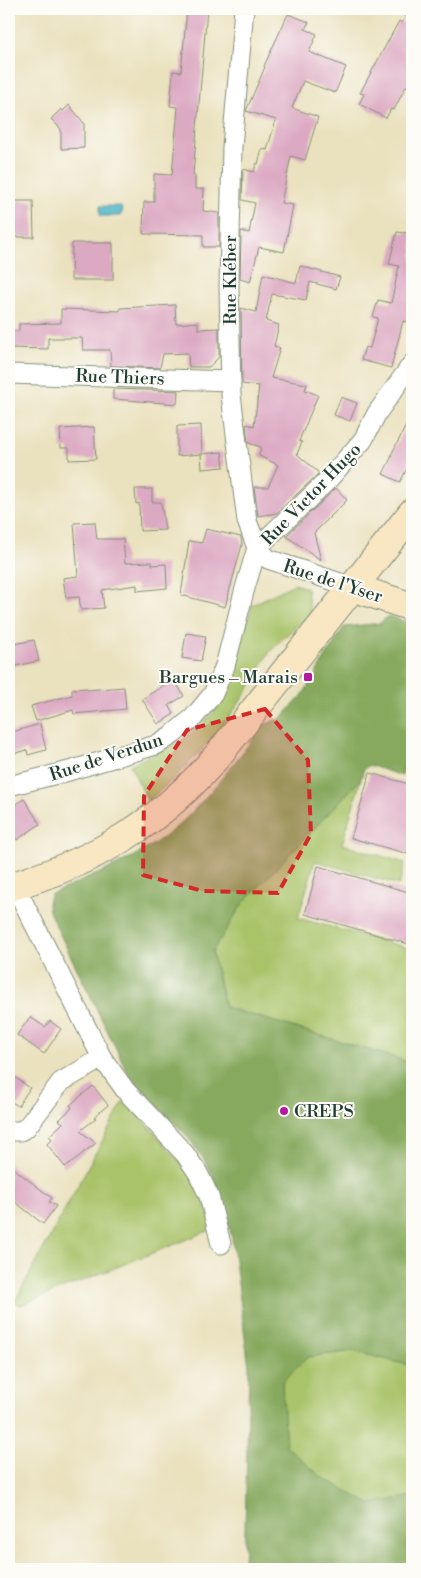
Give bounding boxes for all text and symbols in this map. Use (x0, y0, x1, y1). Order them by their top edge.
street label: Rue Kléber (219, 235, 242, 325)
street label: Rue Thiers (75, 364, 165, 391)
street label: Rue Victor Hugo (256, 438, 366, 551)
street label: Rue de l'Yser (280, 555, 386, 608)
place label: Bargues – Marais (158, 666, 298, 689)
marker: Bargues – Marais (302, 671, 314, 683)
street label: Rue de Verdun (47, 728, 166, 787)
place label: CREPS (294, 1100, 354, 1123)
marker: CREPS (278, 1105, 290, 1117)

